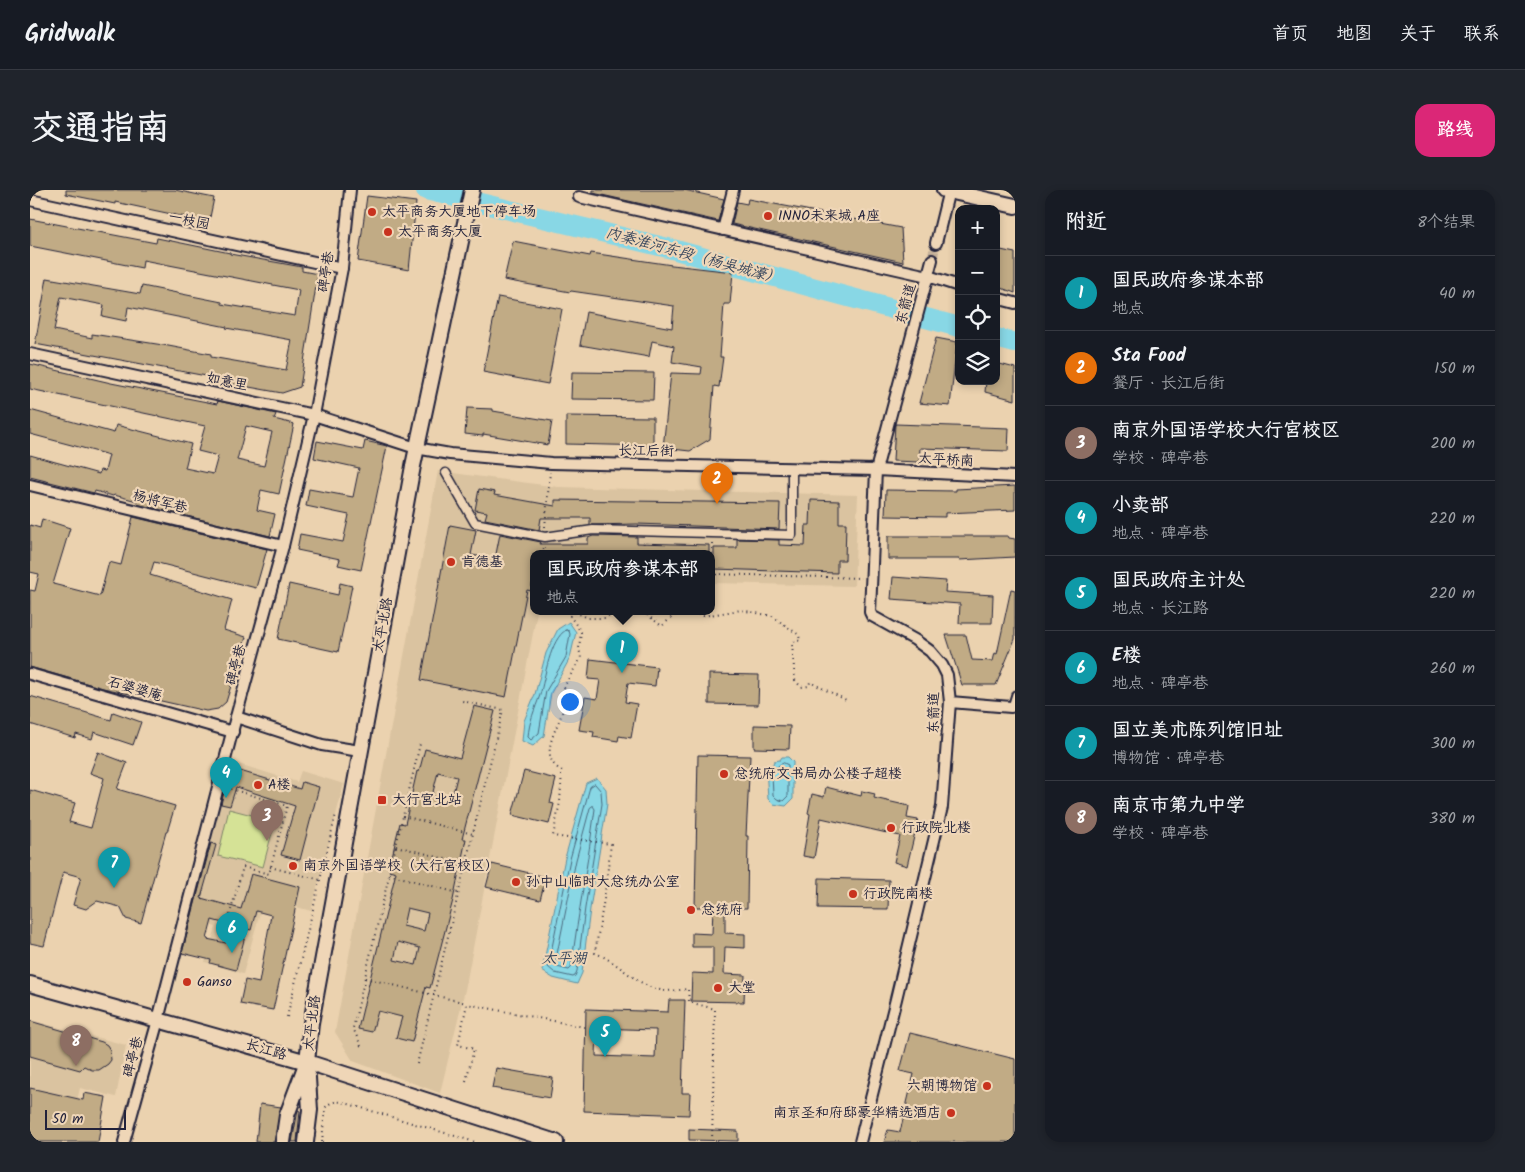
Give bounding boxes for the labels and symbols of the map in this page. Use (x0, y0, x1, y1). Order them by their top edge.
place label: 太平商务大厦地下停车场 (382, 201, 536, 223)
place label: INNO未来城 A座 (778, 205, 880, 227)
street label: 一枝园 (166, 206, 212, 236)
marker: 太平商务大厦地下停车场 (366, 206, 378, 218)
marker: INNO未来城 A座 (762, 210, 774, 222)
place label: 太平商务大厦 (398, 221, 482, 243)
water label: 内秦淮河东段（杨吴城濠） (603, 221, 783, 291)
marker: 太平商务大厦 (382, 226, 394, 238)
street label: 碑亭巷 (312, 249, 340, 294)
street label: 东箭道 (890, 281, 922, 327)
street label: 如意里 (204, 367, 250, 397)
street label: 长江后街 (618, 440, 674, 462)
street label: 太平桥南 (917, 448, 975, 472)
pin: 2 (701, 463, 733, 504)
street label: 杨将军巷 (130, 485, 191, 520)
place label: 肯德基 (461, 551, 503, 573)
marker: 肯德基 (445, 556, 457, 568)
street label: 太平北路 (367, 596, 399, 654)
pin: 1 (606, 632, 638, 673)
street label: 碑亭巷 (220, 641, 252, 688)
street label: 石婆婆庵 (105, 671, 165, 707)
your location (557, 689, 583, 715)
street label: 东箭道 (923, 692, 945, 734)
pin: 4 (210, 757, 242, 798)
place label: 总统府文书局办公楼子超楼 (734, 763, 902, 785)
marker: 总统府文书局办公楼子超楼 (718, 768, 730, 780)
place label: A楼 (268, 774, 291, 796)
marker: A楼 (252, 779, 264, 791)
place label: 大行宫北站 (392, 789, 462, 811)
marker: 大行宫北站 (376, 794, 388, 806)
pin: 3 (251, 800, 283, 841)
place label: 行政院北楼 (901, 817, 971, 839)
marker: 行政院北楼 (885, 822, 897, 834)
pin: 7 (98, 847, 130, 888)
place label: 南京外国语学校（大行宫校区） (303, 855, 499, 877)
marker: 南京外国语学校（大行宫校区） (287, 860, 299, 872)
place label: 孙中山临时大总统办公室 (526, 871, 680, 893)
marker: 孙中山临时大总统办公室 (510, 876, 522, 888)
place label: 行政院南楼 (863, 883, 933, 905)
marker: 行政院南楼 (847, 888, 859, 900)
place label: 总统府 (701, 899, 743, 921)
marker: 总统府 (685, 904, 697, 916)
pin: 6 (216, 912, 248, 953)
water label: 太平湖 (541, 947, 588, 971)
place label: Ganso (197, 971, 232, 993)
marker: Ganso (181, 976, 193, 988)
place label: 大堂 (728, 977, 756, 999)
marker: 大堂 (712, 982, 724, 994)
street label: 太平北路 (298, 994, 326, 1052)
pin: 5 (589, 1016, 621, 1057)
pin: 8 (60, 1025, 92, 1066)
street label: 碑亭巷 (117, 1033, 149, 1080)
street label: 长江路 (243, 1034, 289, 1066)
place label: 六朝博物馆 (907, 1075, 977, 1097)
marker: 六朝博物馆 (981, 1080, 993, 1092)
place label: 南京圣和府邸豪华精选酒店 (773, 1102, 941, 1124)
scale bar (45, 1107, 126, 1130)
marker: 南京圣和府邸豪华精选酒店 (945, 1107, 957, 1119)

